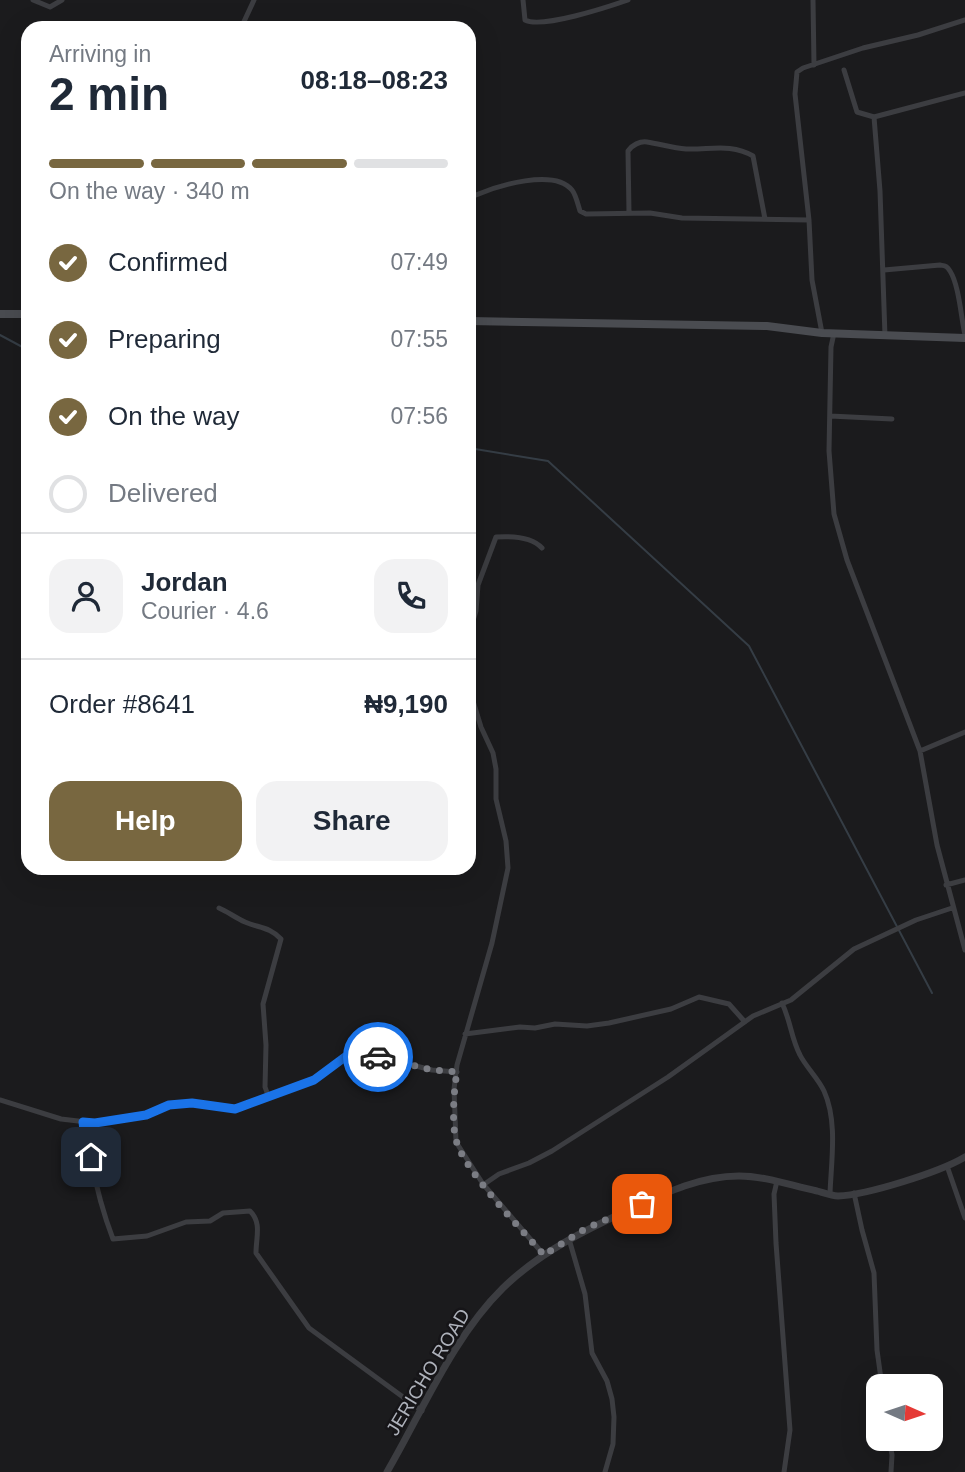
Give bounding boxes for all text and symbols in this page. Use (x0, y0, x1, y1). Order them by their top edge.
text: Arriving in (49, 41, 151, 67)
text: 08:18–08:23 (301, 65, 448, 95)
text: 2 min (49, 68, 169, 120)
text: On the way · 340 m (49, 178, 250, 204)
icon: check (49, 244, 87, 282)
text: Confirmed (108, 247, 228, 277)
text: 07:49 (390, 249, 448, 275)
icon: check (49, 321, 87, 359)
text: Preparing (108, 324, 221, 354)
text: 07:55 (390, 326, 448, 352)
icon: check (49, 398, 87, 436)
text: On the way (108, 401, 240, 431)
text: 07:56 (390, 403, 448, 429)
text: Delivered (108, 478, 218, 508)
button: person (49, 559, 123, 633)
button: phone (374, 559, 448, 633)
text: Jordan (141, 567, 228, 597)
text: Courier · 4.6 (141, 598, 269, 624)
text: Order #8641 (49, 689, 195, 719)
text: ₦9,190 (364, 689, 448, 719)
button: Help (49, 781, 242, 861)
button: Share (256, 781, 448, 861)
courier (343, 1022, 413, 1092)
icon: car (359, 1038, 397, 1076)
pin (61, 1127, 121, 1187)
icon: home (72, 1138, 110, 1176)
pin (612, 1174, 672, 1234)
icon: bag (623, 1185, 661, 1223)
street label: JERICHO ROAD (382, 1305, 474, 1439)
north arrow (866, 1374, 943, 1451)
map controls (866, 1374, 943, 1451)

